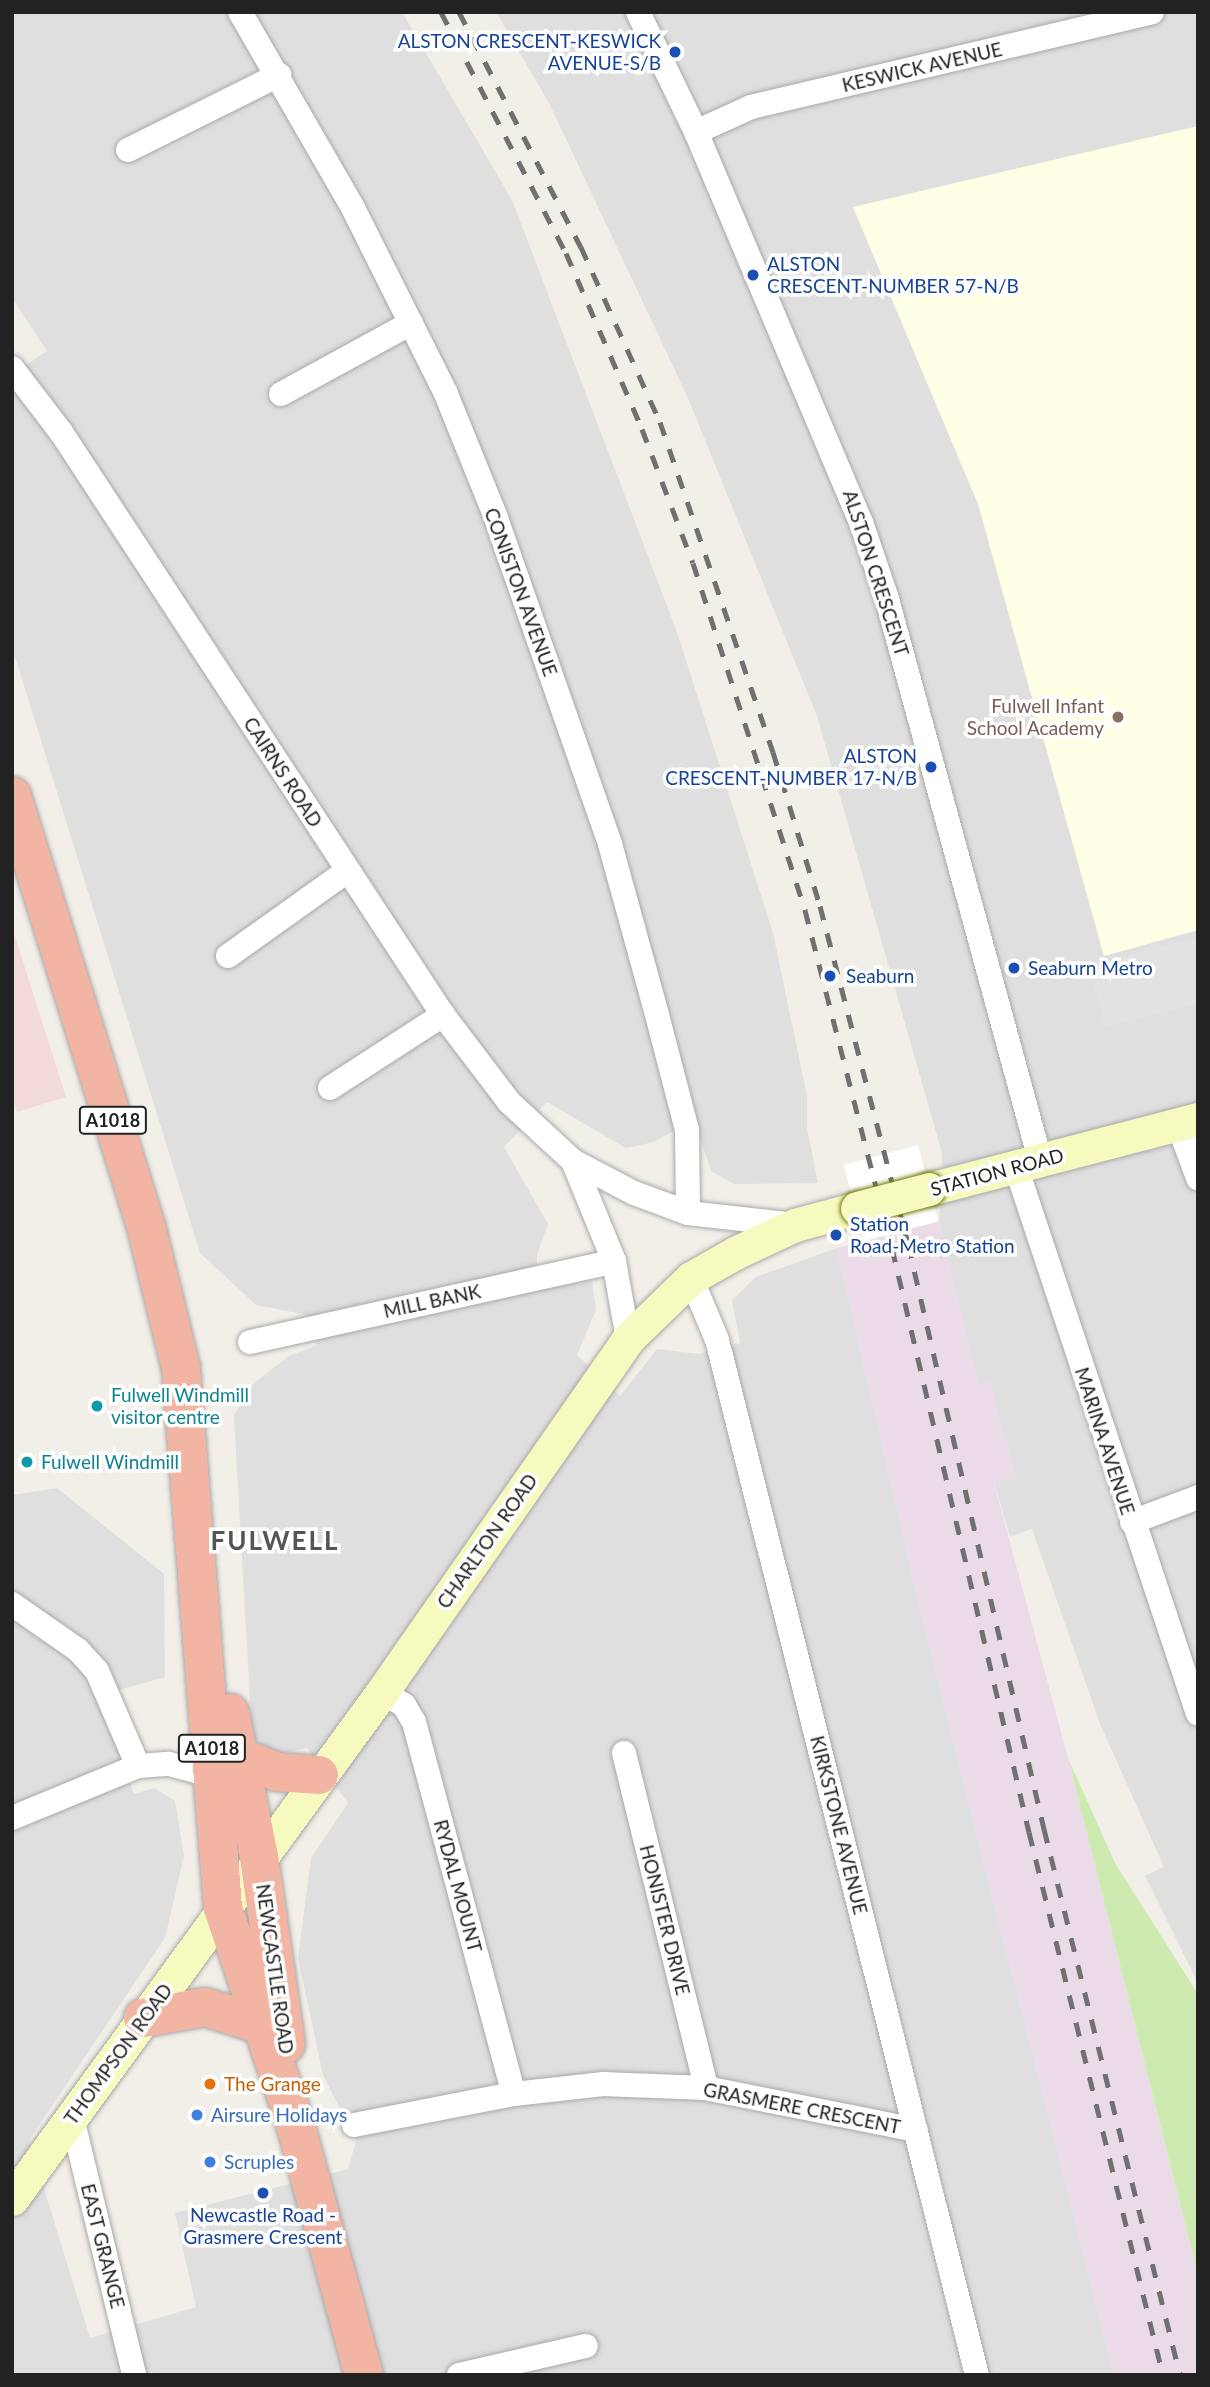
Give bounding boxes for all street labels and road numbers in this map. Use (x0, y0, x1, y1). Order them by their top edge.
street label: KESWICK AVENUE (840, 37, 1004, 97)
street label: ALSTON CRESCENT (838, 487, 914, 659)
street label: CONISTON AVENUE (480, 504, 562, 680)
street label: CAIRNS ROAD (239, 713, 327, 831)
road number: A1018 (78, 1106, 148, 1134)
street label: STATION ROAD (928, 1143, 1066, 1201)
street label: MILL BANK (381, 1280, 483, 1322)
street label: MARINA AVENUE (1070, 1364, 1140, 1518)
street label: CHARLTON ROAD (432, 1469, 542, 1613)
street label: KIRKSTONE AVENUE (806, 1733, 872, 1917)
road number: A1018 (177, 1734, 247, 1763)
street label: RYDAL MOUNT (429, 1817, 487, 1955)
street label: HONISTER DRIVE (635, 1842, 695, 1998)
street label: NEWCASTLE ROAD (252, 1882, 298, 2056)
street label: THOMPSON ROAD (59, 1979, 177, 2129)
street label: GRASMERE CRESCENT (701, 2078, 903, 2138)
street label: EAST GRANGE (76, 2181, 130, 2311)

